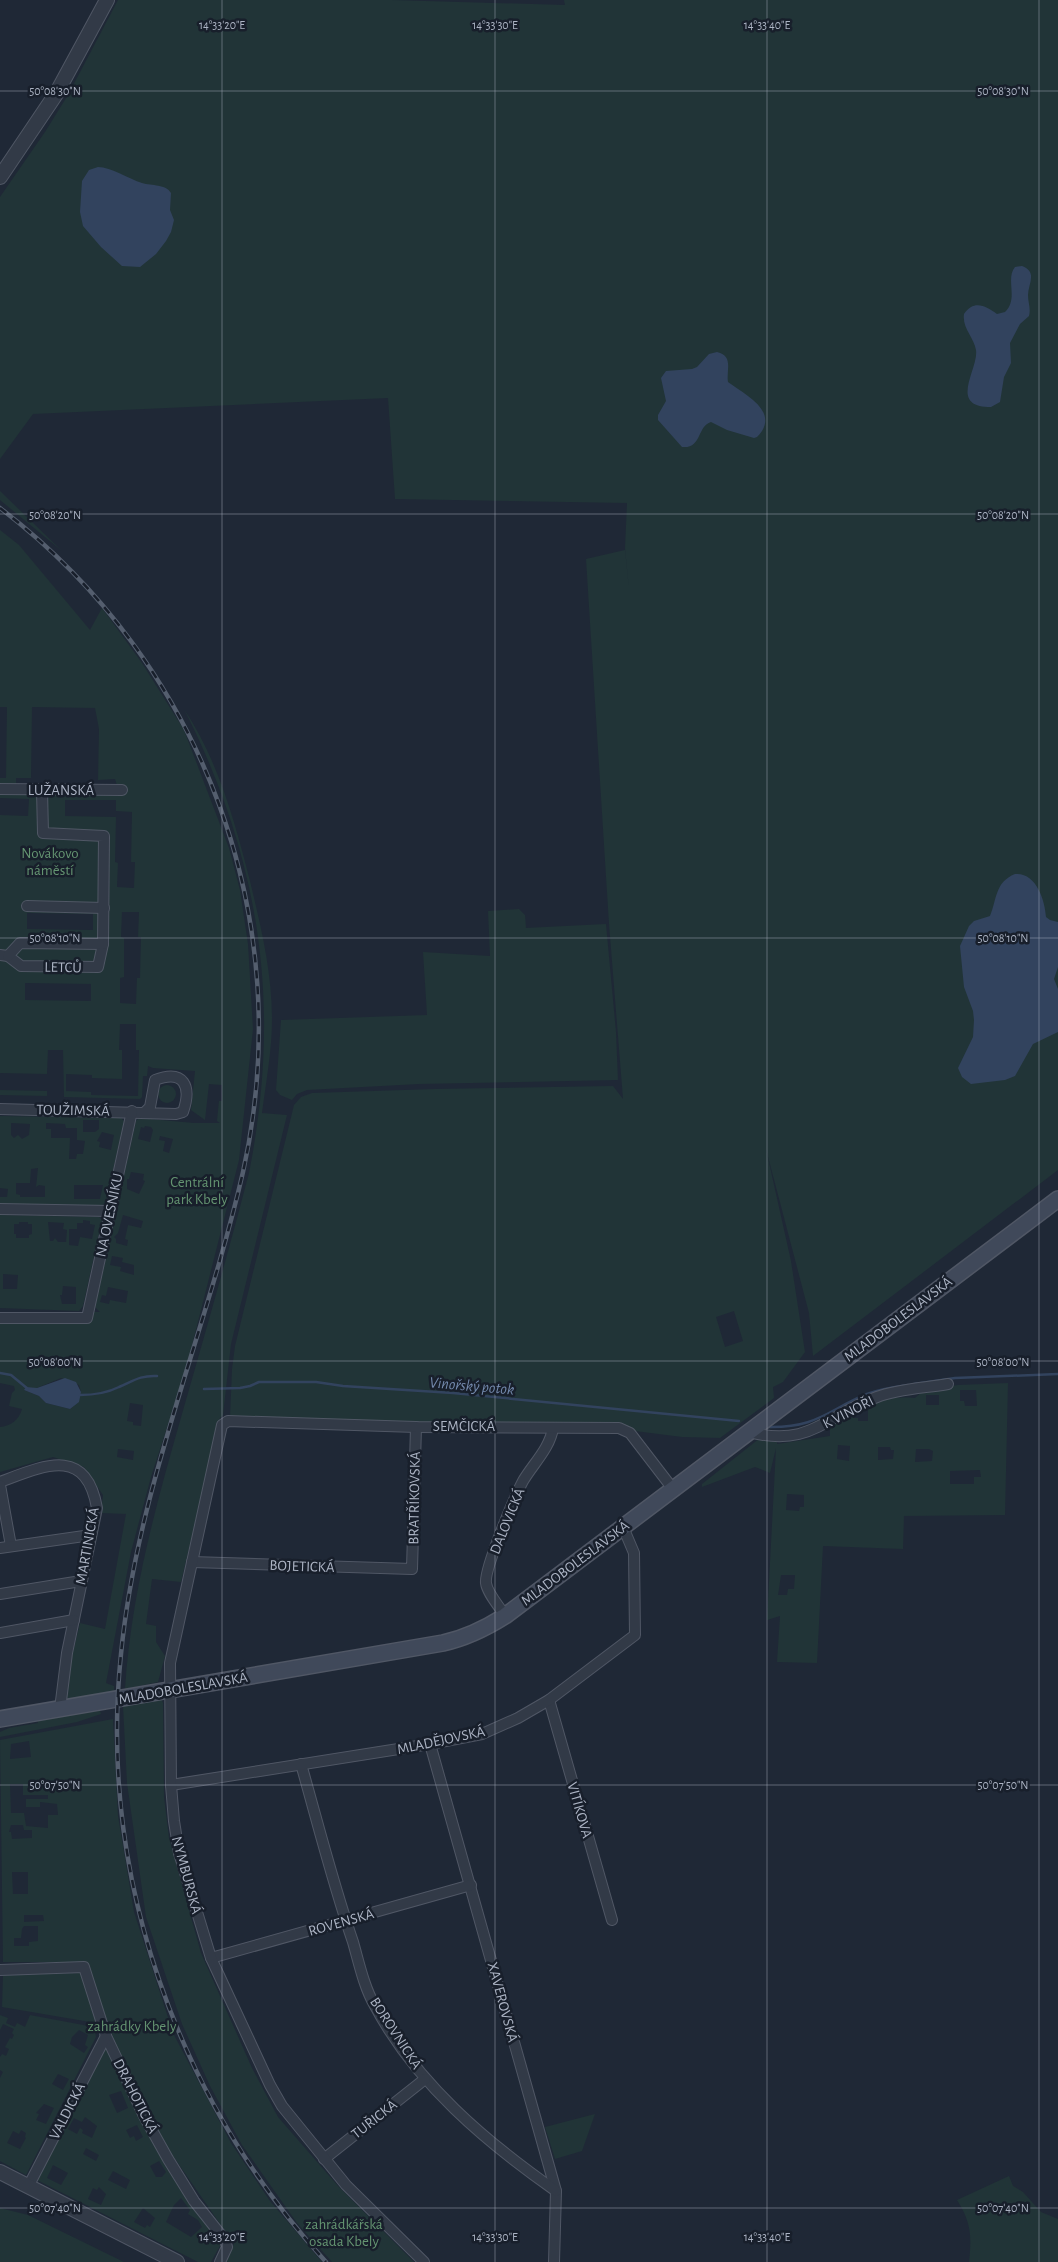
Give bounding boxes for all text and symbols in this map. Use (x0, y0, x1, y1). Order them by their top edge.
text: 14°33'20"E (199, 19, 245, 31)
text: 14°33'30"E (472, 19, 518, 31)
text: 14°33'40"E (744, 19, 790, 31)
text: 50°08'30"N (29, 85, 81, 97)
text: 50°08'30"N (977, 85, 1029, 97)
text: 50°08'20"N (29, 509, 81, 521)
text: 50°08'20"N (977, 509, 1029, 521)
street label: LUŽANSKÁ (28, 781, 95, 798)
park label: Novákovo náměstí (21, 846, 79, 878)
text: 50°08'10"N (30, 932, 80, 944)
text: 50°08'10"N (978, 932, 1028, 944)
street label: LETCŮ (44, 958, 82, 975)
street label: TOUŽIMSKÁ (36, 1100, 110, 1119)
street label: NA OVESNÍKU (91, 1171, 126, 1258)
park label: Centrální park Kbely (166, 1175, 228, 1207)
street label: MLADOBOLESLAVSKÁ (840, 1272, 955, 1365)
text: 50°08'00"N (28, 1356, 82, 1368)
text: 50°08'00"N (976, 1356, 1030, 1368)
water label: Vinořský potok (429, 1374, 515, 1399)
street label: K VINOŘI (820, 1392, 876, 1432)
street label: SEMČICKÁ (433, 1417, 496, 1434)
street label: BRATŘÍKOVSKÁ (404, 1451, 423, 1545)
street label: DALOVICKÁ (486, 1485, 528, 1556)
street label: MARTINICKÁ (71, 1506, 102, 1586)
street label: MLADOBOLESLAVSKÁ (517, 1516, 632, 1609)
street label: BOJETICKÁ (269, 1556, 335, 1575)
street label: MLADOBOLESLAVSKÁ (117, 1668, 249, 1707)
street label: MLADĚJOVSKÁ (395, 1722, 487, 1757)
text: 50°07'50"N (29, 1779, 81, 1791)
text: 50°07'50"N (977, 1779, 1029, 1791)
street label: VITÍKOVA (564, 1780, 597, 1840)
street label: NYMBURSKÁ (169, 1834, 206, 1916)
street label: ROVENSKÁ (306, 1904, 376, 1939)
street label: XAVEROVSKÁ (485, 1960, 522, 2044)
street label: BOROVNICKÁ (367, 1994, 426, 2072)
park label: zahrádky Kbely (88, 2019, 177, 2034)
street label: DRAHOTICKÁ (110, 2056, 163, 2136)
street label: VALDICKÁ (45, 2079, 88, 2142)
street label: TUŘICKÁ (347, 2095, 400, 2142)
text: 50°07'40"N (29, 2202, 81, 2214)
text: 50°07'40"N (977, 2202, 1029, 2214)
park label: zahrádkářská osada Kbely (305, 2217, 383, 2249)
text: 14°33'20"E (199, 2231, 245, 2243)
text: 14°33'30"E (472, 2231, 518, 2243)
text: 14°33'40"E (744, 2231, 790, 2243)

